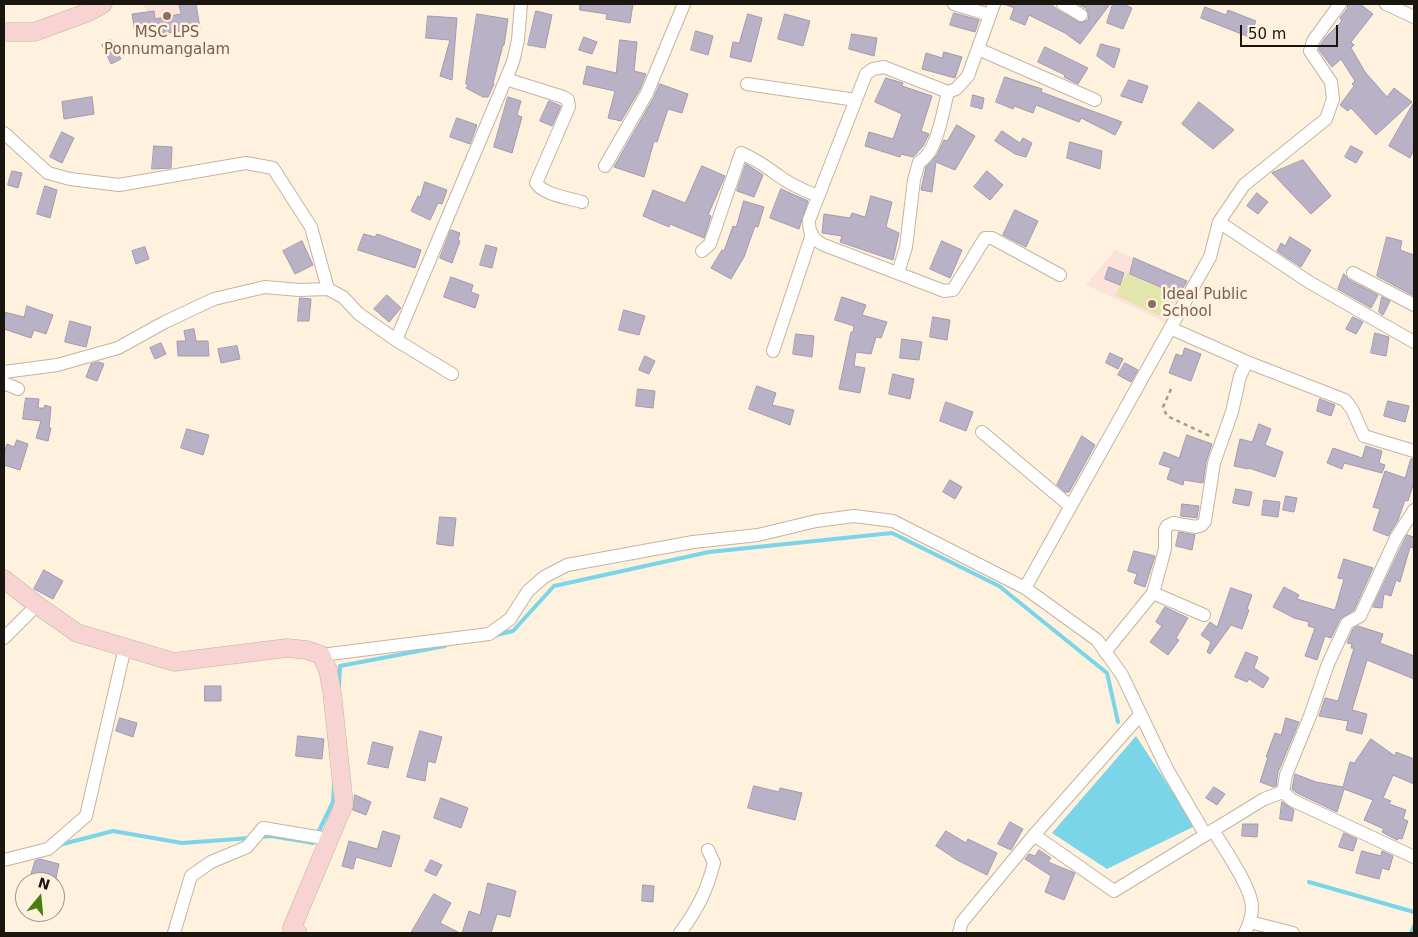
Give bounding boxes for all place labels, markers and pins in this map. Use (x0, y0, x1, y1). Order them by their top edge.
marker: MSC LPS Ponnumangalam (161, 10, 173, 22)
place label: MSC LPS Ponnumangalam (104, 24, 230, 59)
place label: Ideal Public School (1162, 286, 1248, 321)
marker: Ideal Public School (1146, 298, 1158, 310)

